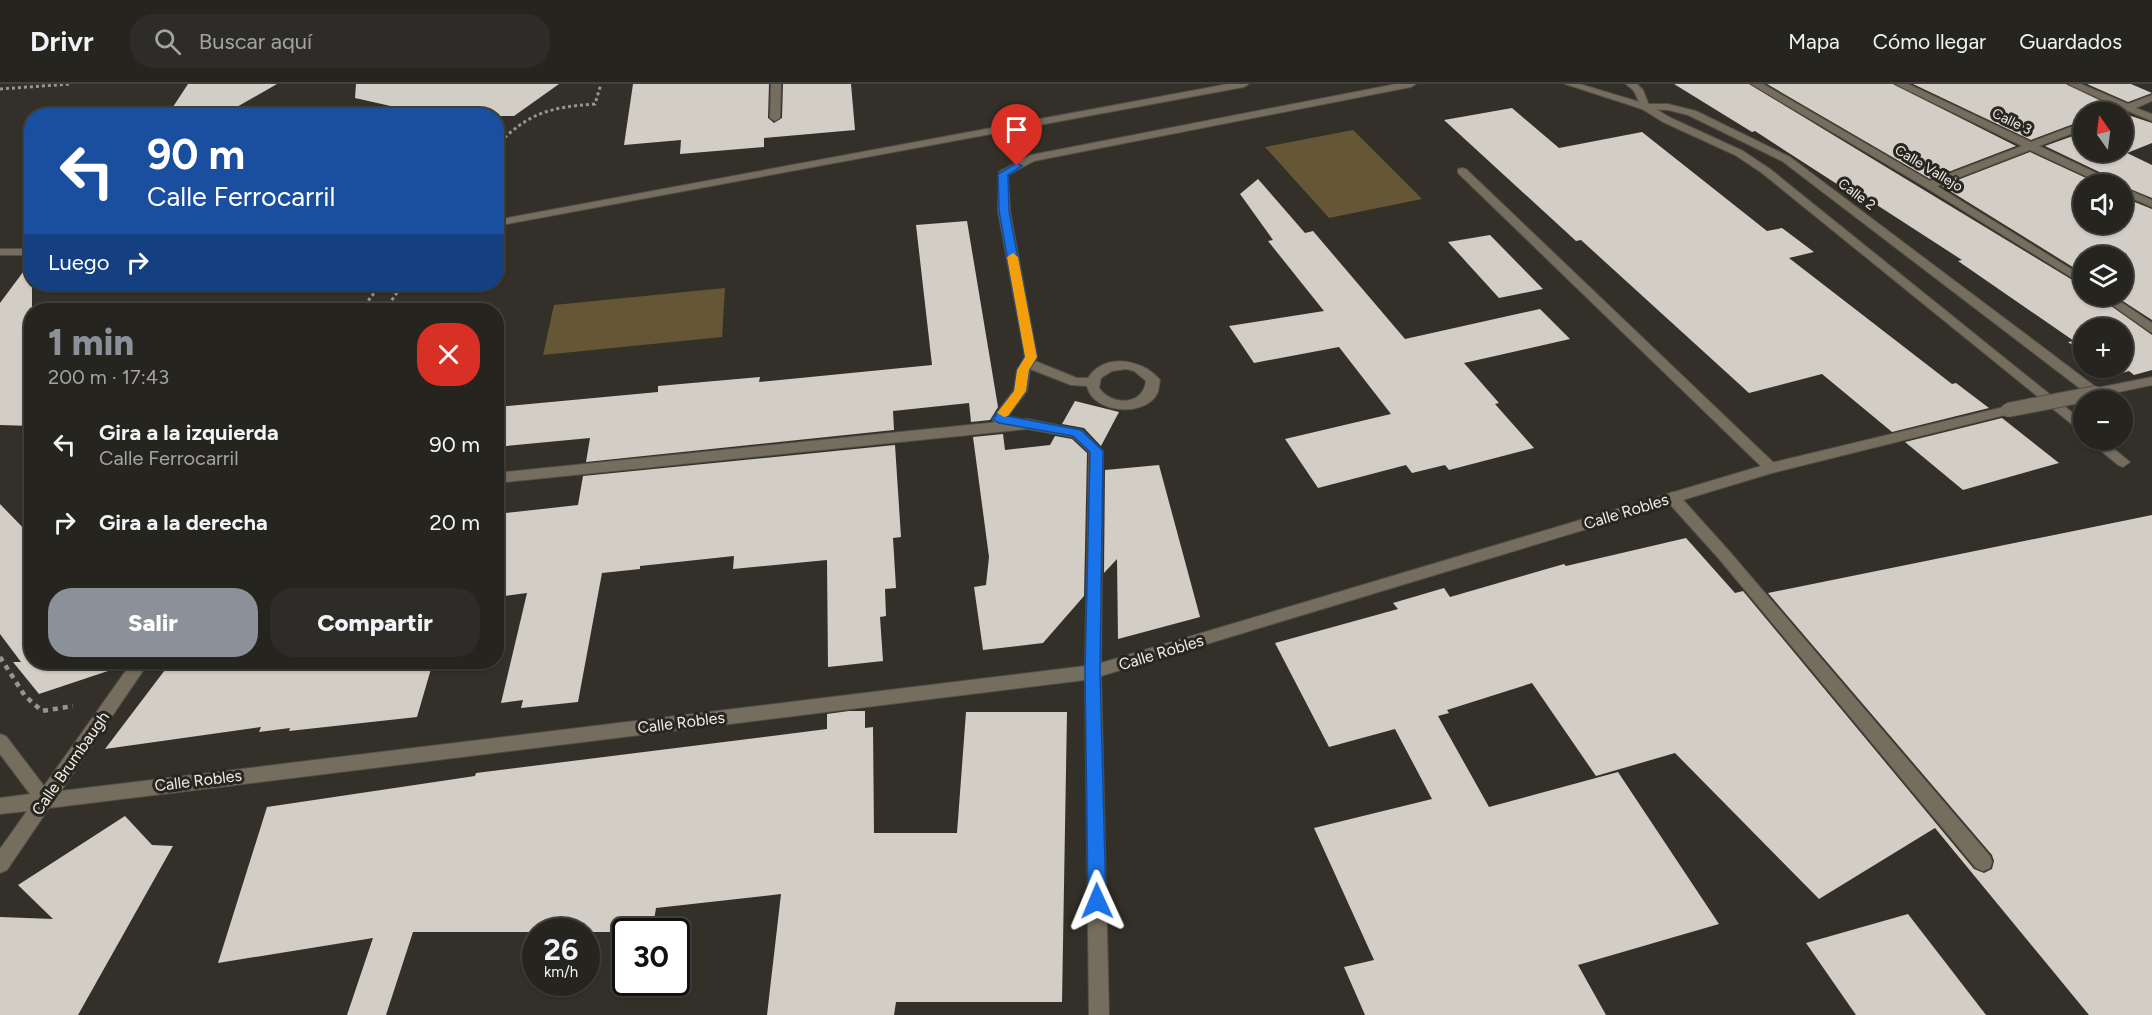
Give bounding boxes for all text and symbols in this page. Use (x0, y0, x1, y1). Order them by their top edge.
search box (130, 14, 550, 68)
text: Drivr (30, 24, 94, 58)
icon: search (151, 25, 184, 58)
text: Buscar aquí (199, 28, 312, 55)
text: Mapa (1788, 29, 1840, 54)
text: Cómo llegar (1873, 29, 1986, 54)
text: Guardados (2019, 29, 2122, 54)
north arrow (2073, 102, 2133, 162)
map controls (2073, 102, 2133, 450)
pin (991, 104, 1042, 166)
street label: Calle 3 (1989, 105, 2034, 138)
icon: arrive (1000, 113, 1033, 146)
text: 90 m (147, 129, 245, 180)
icon: left (48, 132, 126, 210)
street label: Calle Vallejo (1892, 141, 1966, 195)
button: sound (2073, 174, 2133, 234)
street label: Calle 2 (1835, 175, 1879, 214)
text: Calle Ferrocarril (147, 180, 336, 213)
icon: right (121, 246, 154, 279)
button: layers (2073, 246, 2133, 306)
text: Luego (48, 249, 109, 276)
button: + (2073, 318, 2133, 378)
text: 1 min (48, 321, 134, 364)
button: close (417, 323, 480, 386)
text: 200 m · 17:43 (48, 365, 169, 389)
button: − (2073, 390, 2133, 450)
text: Gira a la izquierda (99, 419, 279, 446)
icon: left (48, 428, 81, 461)
text: 90 m (429, 431, 480, 458)
text: Calle Ferrocarril (99, 446, 239, 470)
street label: Calle Robles (1581, 490, 1671, 533)
icon: right (48, 506, 81, 539)
text: Gira a la derecha (99, 509, 268, 536)
text: 20 m (429, 509, 480, 536)
button: Salir (48, 588, 258, 657)
button: Compartir (270, 588, 480, 657)
street label: Calle Robles (1116, 631, 1206, 674)
street label: Calle Brumbaugh (28, 708, 113, 819)
street label: Calle Robles (636, 708, 726, 737)
street label: Calle Robles (153, 766, 243, 795)
position arrow (1065, 869, 1129, 933)
speed limit sign: 30 (612, 918, 690, 996)
text: 26 (544, 931, 578, 968)
text: km/h (544, 963, 578, 981)

